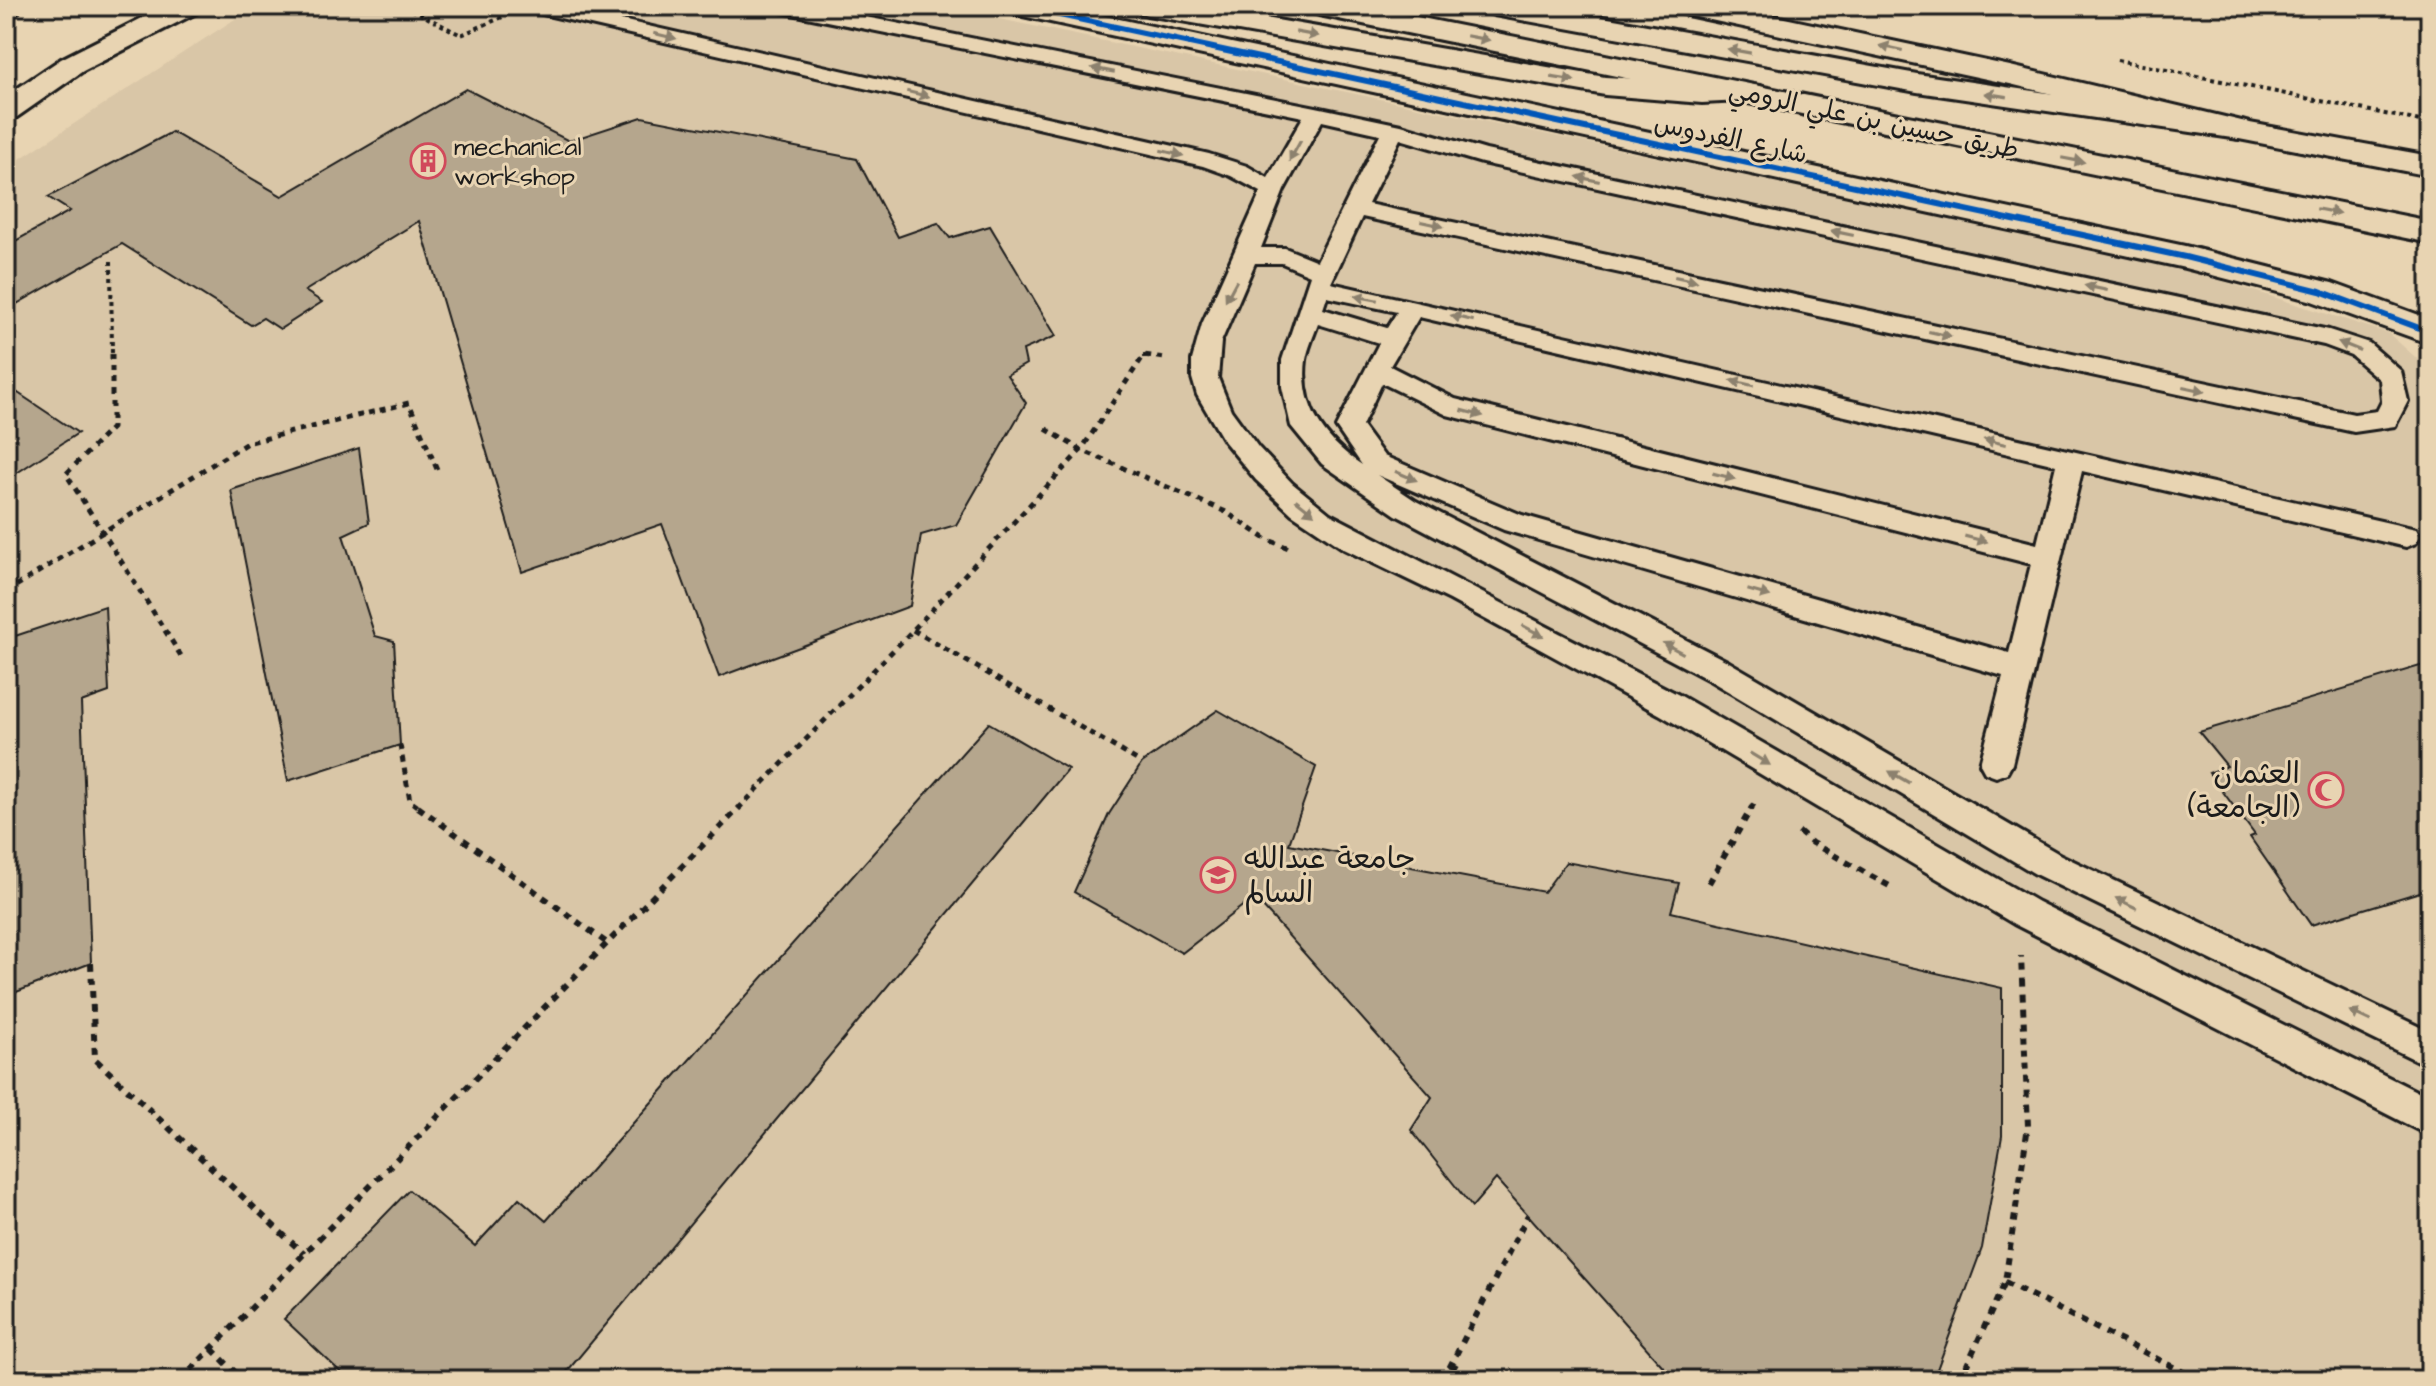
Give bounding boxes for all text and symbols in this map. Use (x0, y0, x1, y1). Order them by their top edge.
one-way arrow (1294, 29, 1319, 41)
one-way arrow (653, 30, 678, 43)
one-way arrow (1465, 32, 1490, 45)
one-way arrow (1878, 41, 1903, 54)
one-way arrow (1727, 44, 1752, 56)
one-way arrow (1090, 63, 1115, 76)
street label: طريق حسين بن علي الرومي (1725, 72, 2022, 172)
one-way arrow (1550, 73, 1575, 86)
one-way arrow (1983, 88, 2008, 101)
one-way arrow (906, 89, 931, 101)
street label: شارع الفردوس (1651, 105, 1811, 173)
place label: mechanical workshop (454, 129, 582, 195)
one-way arrow (1288, 140, 1302, 163)
building icon: mechanical workshop (409, 142, 447, 180)
one-way arrow (1159, 147, 1184, 160)
one-way arrow (2060, 154, 2085, 166)
one-way arrow (1575, 172, 1600, 184)
one-way arrow (2315, 205, 2340, 218)
one-way arrow (1419, 218, 1444, 231)
one-way arrow (1829, 226, 1854, 239)
one-way arrow (1673, 273, 1698, 286)
one-way arrow (1224, 279, 1238, 302)
one-way arrow (2083, 281, 2108, 294)
one-way arrow (1353, 291, 1378, 303)
one-way arrow (1449, 311, 1474, 324)
one-way arrow (1927, 328, 1952, 341)
one-way arrow (2337, 339, 2361, 352)
one-way arrow (1729, 377, 1754, 389)
one-way arrow (2182, 383, 2207, 396)
one-way arrow (1460, 407, 1485, 419)
one-way arrow (1983, 436, 2008, 448)
one-way arrow (1394, 469, 1418, 483)
one-way arrow (1712, 470, 1737, 483)
one-way arrow (1295, 498, 1315, 515)
one-way arrow (1964, 534, 1989, 546)
one-way arrow (1747, 587, 1771, 600)
one-way arrow (1522, 625, 1545, 638)
one-way arrow (1662, 641, 1685, 654)
one-way arrow (1749, 751, 1771, 765)
place label: العثمان (الجامعة) (2188, 753, 2300, 829)
one-way arrow (1888, 770, 1910, 784)
mosque icon: العثمان (الجامعة) (2307, 771, 2345, 809)
place label: جامعة عبدالله السالم (1244, 838, 1416, 915)
school or university icon: جامعة عبدالله السالم (1199, 856, 1237, 894)
one-way arrow (2114, 896, 2137, 910)
one-way arrow (2348, 1009, 2372, 1023)

